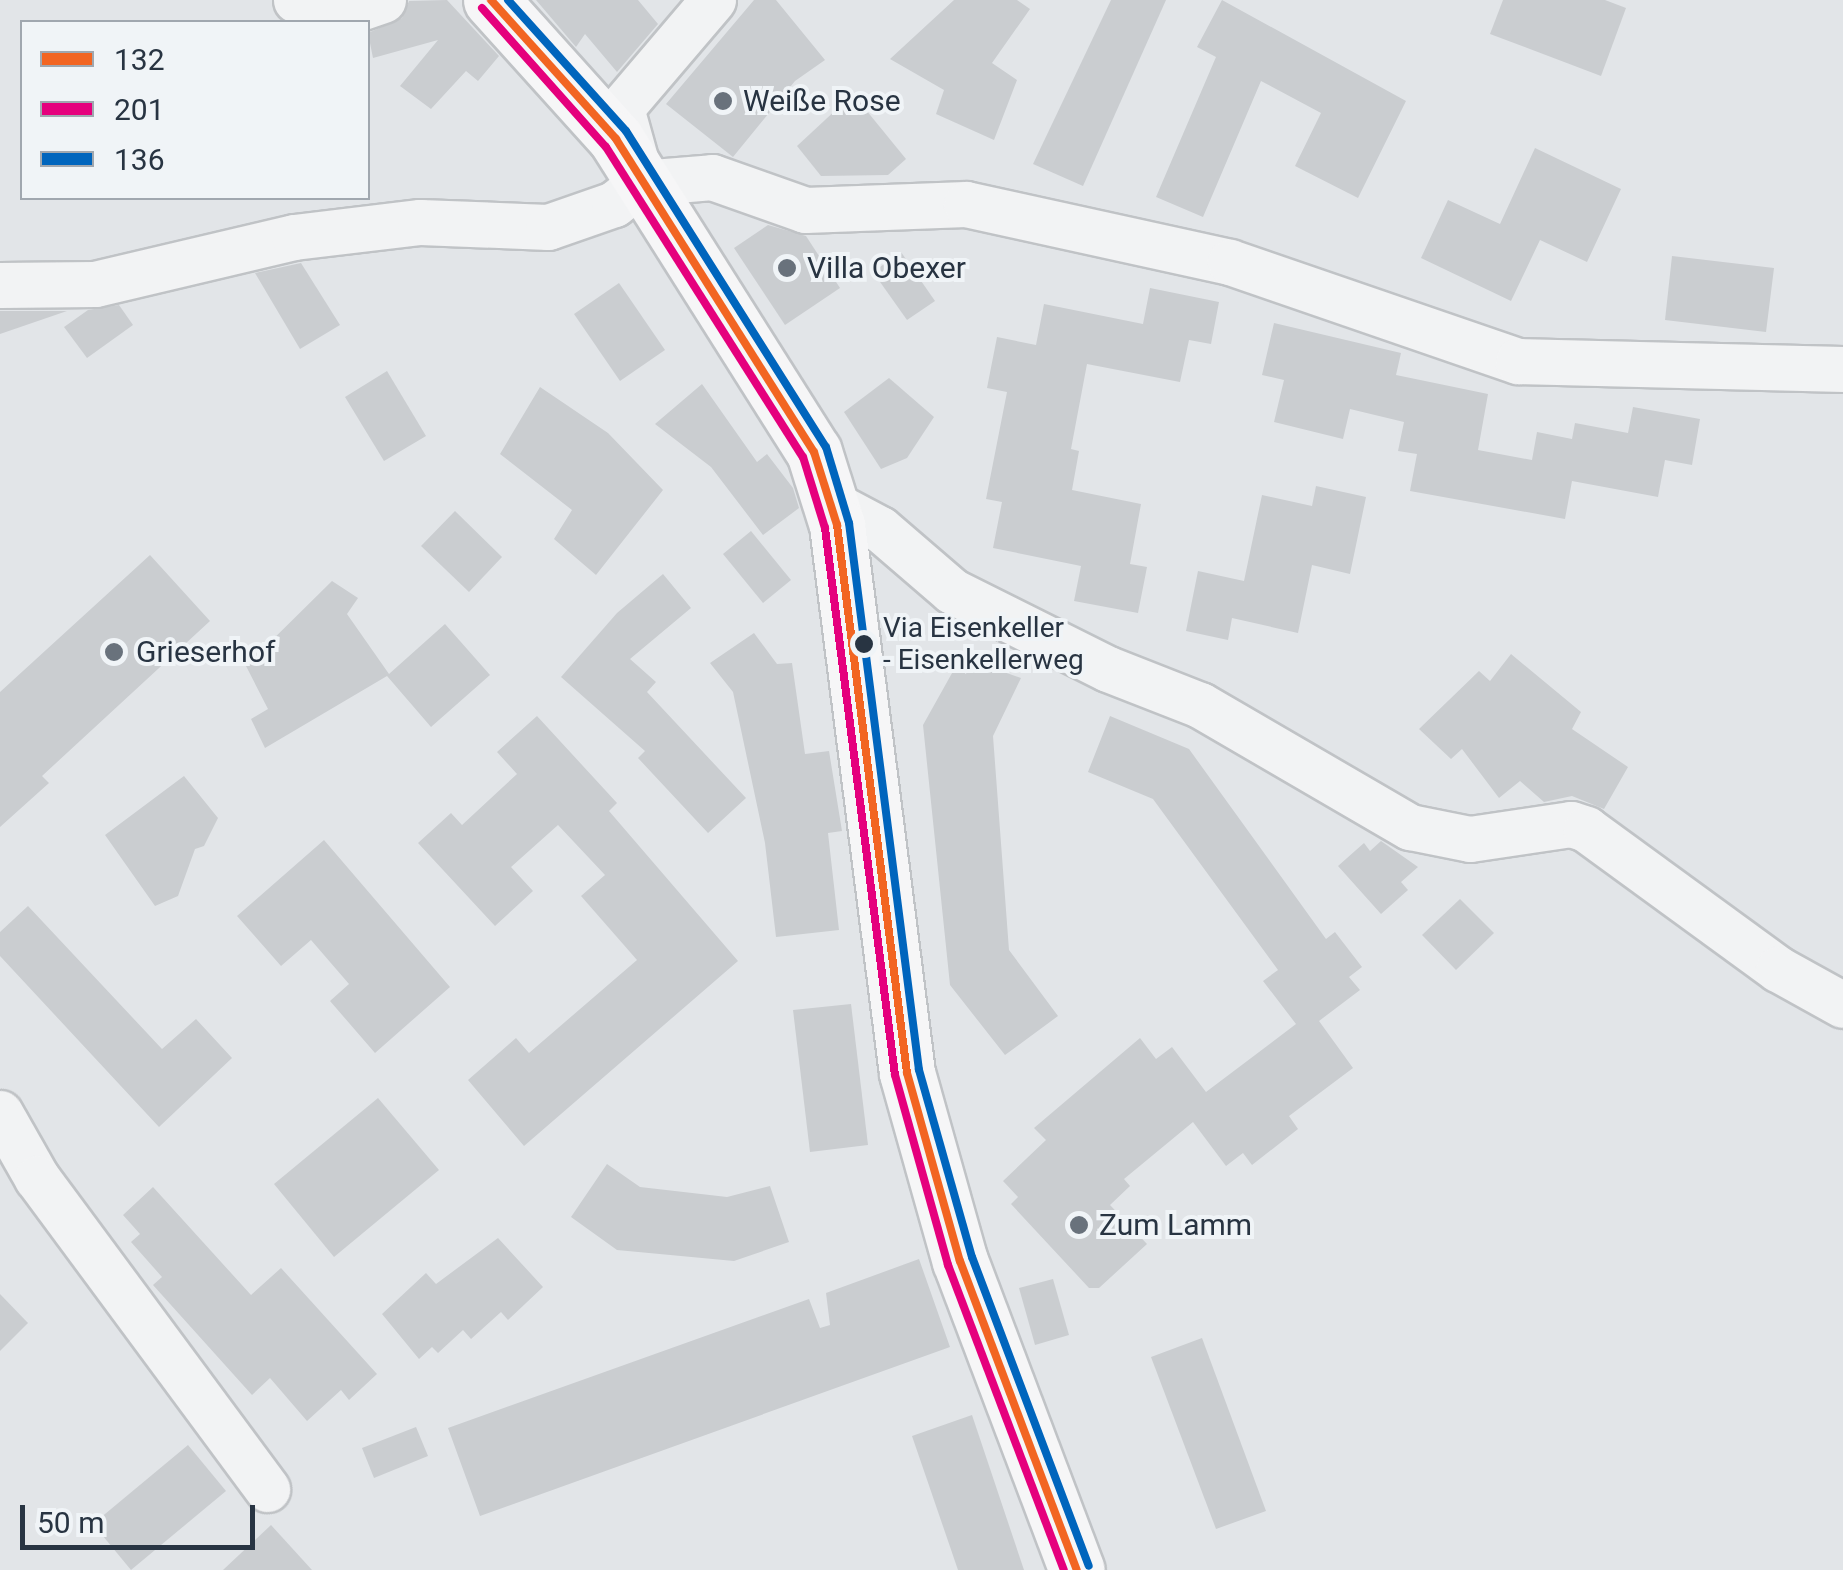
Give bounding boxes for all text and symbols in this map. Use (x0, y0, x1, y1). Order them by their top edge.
legend (20, 20, 370, 200)
text: 132 (114, 42, 165, 77)
place label: Weiße Rose (743, 83, 901, 119)
marker: Weiße Rose (712, 90, 734, 112)
text: 201 (114, 92, 165, 127)
text: 136 (114, 142, 165, 177)
place label: Villa Obexer (807, 250, 966, 286)
marker: Villa Obexer (776, 257, 798, 279)
place label: Via Eisenkeller - Eisenkellerweg (883, 611, 1084, 677)
place label: Grieserhof (136, 634, 275, 670)
marker: Via Eisenkeller - Eisenkellerweg (854, 634, 874, 654)
marker: Grieserhof (101, 639, 127, 665)
place label: Zum Lamm (1099, 1207, 1252, 1243)
marker: Zum Lamm (1068, 1214, 1090, 1236)
scale bar (25, 1485, 260, 1547)
text: 50 m (37, 1505, 104, 1540)

